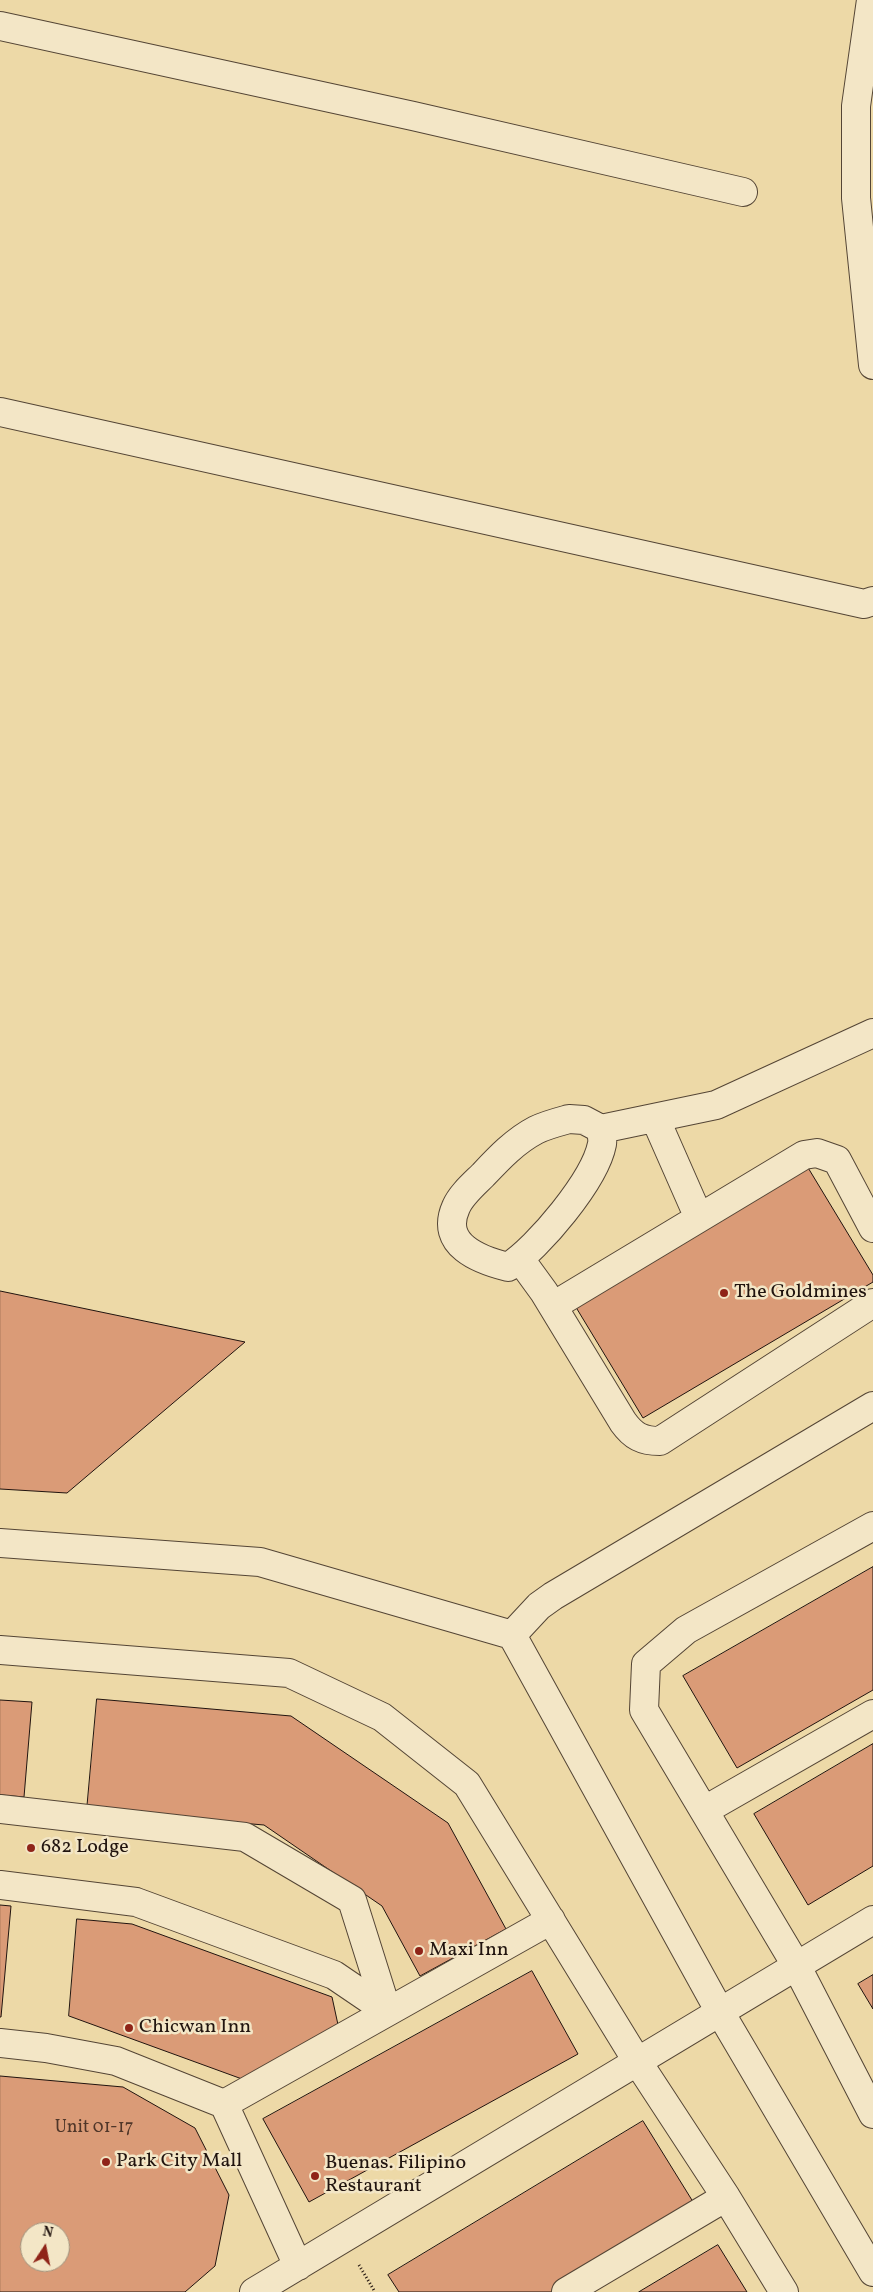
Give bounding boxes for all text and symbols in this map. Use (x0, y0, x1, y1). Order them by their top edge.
place label: The Goldmines (734, 1281, 867, 1305)
marker: The Goldmines (718, 1287, 730, 1299)
place label: 682 Lodge (41, 1836, 129, 1860)
marker: 682 Lodge (25, 1842, 37, 1854)
place label: Maxi Inn (429, 1939, 509, 1963)
marker: Maxi Inn (413, 1945, 425, 1957)
place label: Chicwan Inn (139, 2016, 251, 2040)
marker: Chicwan Inn (123, 2022, 135, 2034)
house number: Unit 01-17 (55, 2118, 133, 2140)
place label: Park City Mall (116, 2150, 242, 2174)
place label: Buenas. Filipino Restaurant (325, 2152, 466, 2199)
marker: Park City Mall (100, 2156, 112, 2168)
marker: Buenas. Filipino Restaurant (309, 2170, 321, 2182)
north arrow (20, 2222, 70, 2272)
text: N (41, 2222, 55, 2243)

